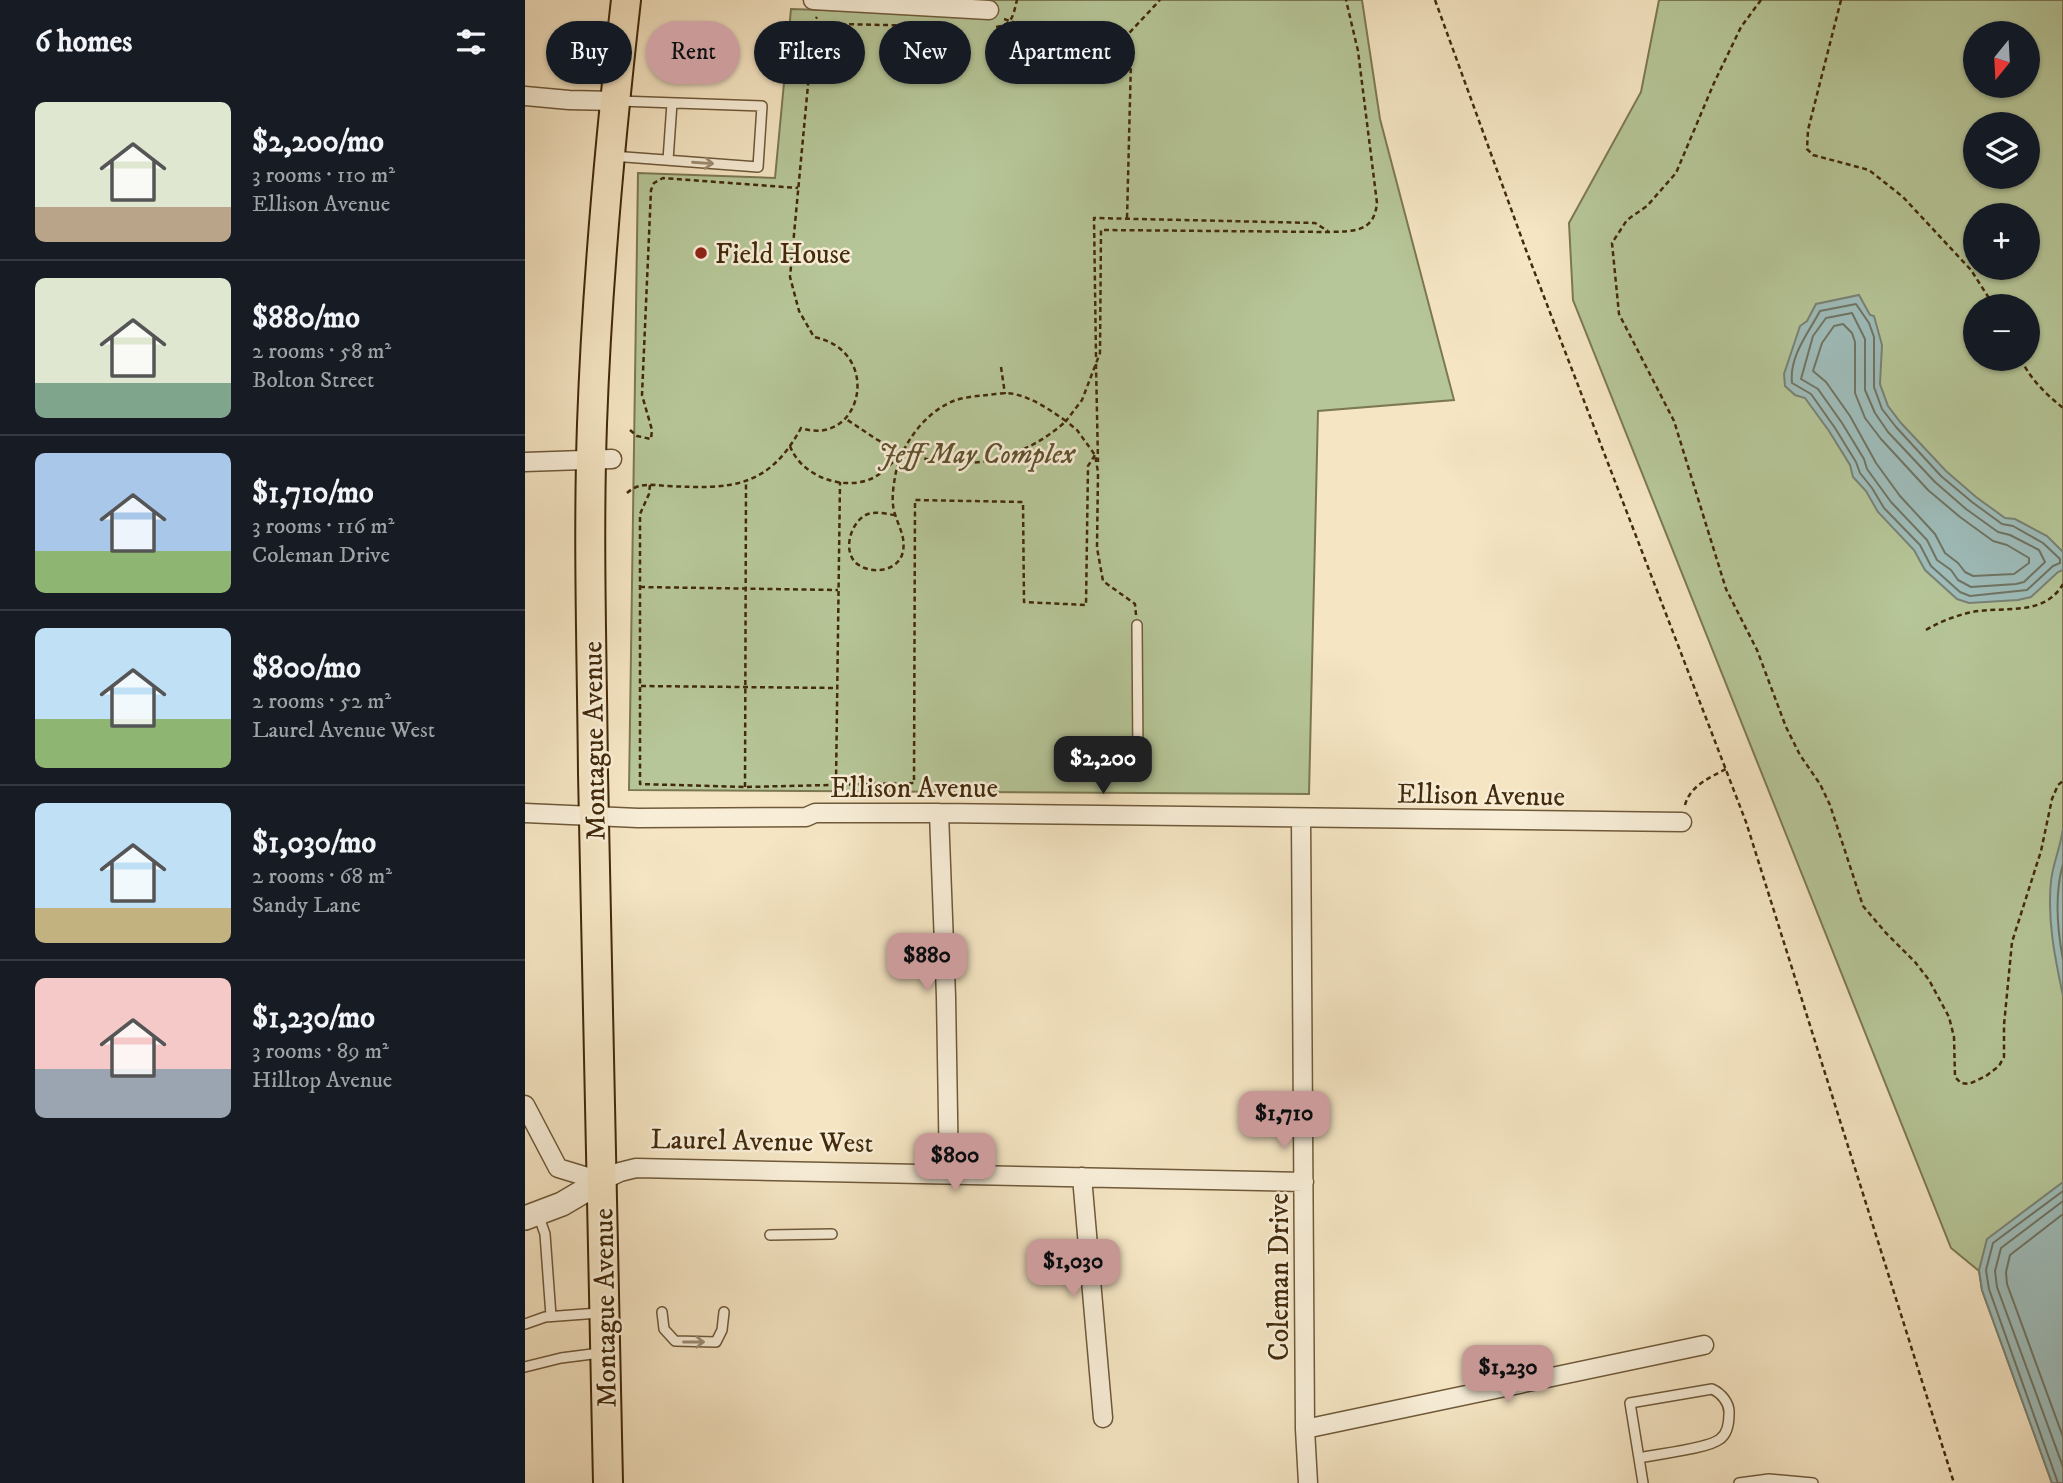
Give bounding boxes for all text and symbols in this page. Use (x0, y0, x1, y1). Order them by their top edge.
chip: Buy (546, 21, 632, 84)
chip: Rent (646, 21, 740, 84)
chip: Filters (754, 21, 865, 84)
chip: New (879, 21, 971, 84)
chip: Apartment (985, 21, 1135, 84)
north arrow (1963, 21, 2041, 98)
map controls (1963, 21, 2040, 371)
icon: filters (452, 23, 490, 61)
text: 6 homes (35, 24, 132, 61)
button: layers (1963, 112, 2040, 189)
text: $2,200/mo (252, 124, 384, 161)
icon: home (91, 130, 175, 214)
one-way arrow (691, 157, 714, 170)
text: 3 rooms · 110 m² (252, 161, 395, 190)
text: Ellison Avenue (252, 190, 390, 219)
button: + (1963, 203, 2040, 280)
place label: Field House (715, 237, 851, 272)
marker: Field House (693, 245, 709, 261)
button: − (1963, 294, 2040, 371)
text: $880/mo (252, 300, 360, 337)
icon: home (91, 306, 175, 390)
text: 2 rooms · 58 m² (252, 337, 391, 366)
text: Bolton Street (252, 366, 374, 395)
park label: Jeff May Complex (877, 437, 1077, 472)
text: $1,710/mo (252, 475, 374, 512)
icon: home (91, 481, 175, 565)
text: 3 rooms · 116 m² (252, 512, 395, 541)
text: Coleman Drive (252, 541, 390, 570)
street label: Montague Avenue (575, 641, 614, 841)
text: $800/mo (252, 650, 361, 687)
icon: home (91, 656, 175, 740)
text: 2 rooms · 52 m² (252, 687, 391, 716)
text: Laurel Avenue West (252, 716, 435, 745)
pin: $2,200 (1046, 736, 1160, 796)
text: $2,200 (1070, 744, 1136, 773)
street label: Ellison Avenue (830, 771, 998, 806)
street label: Ellison Avenue (1397, 777, 1565, 814)
text: $1,030/mo (252, 825, 376, 862)
icon: home (91, 831, 175, 915)
text: 2 rooms · 68 m² (252, 862, 392, 891)
text: Sandy Lane (252, 891, 361, 920)
pin: $880 (886, 934, 968, 993)
text: $880 (903, 941, 951, 970)
text: $1,230/mo (252, 1000, 375, 1037)
icon: home (91, 1006, 175, 1090)
text: 3 rooms · 89 m² (252, 1037, 389, 1066)
text: Hilltop Avenue (252, 1066, 392, 1095)
pin: $1,710 (1227, 1092, 1341, 1151)
text: $1,710 (1255, 1099, 1313, 1128)
street label: Laurel Avenue West (650, 1122, 874, 1161)
pin: $800 (914, 1134, 996, 1193)
text: $800 (931, 1141, 979, 1170)
street label: Coleman Drive (1262, 1193, 1297, 1361)
street label: Montague Avenue (586, 1208, 625, 1408)
pin: $1,030 (1016, 1240, 1130, 1299)
text: $1,030 (1043, 1247, 1103, 1276)
one-way arrow (682, 1335, 705, 1348)
pin: $1,230 (1451, 1346, 1565, 1405)
text: $1,230 (1478, 1353, 1538, 1382)

